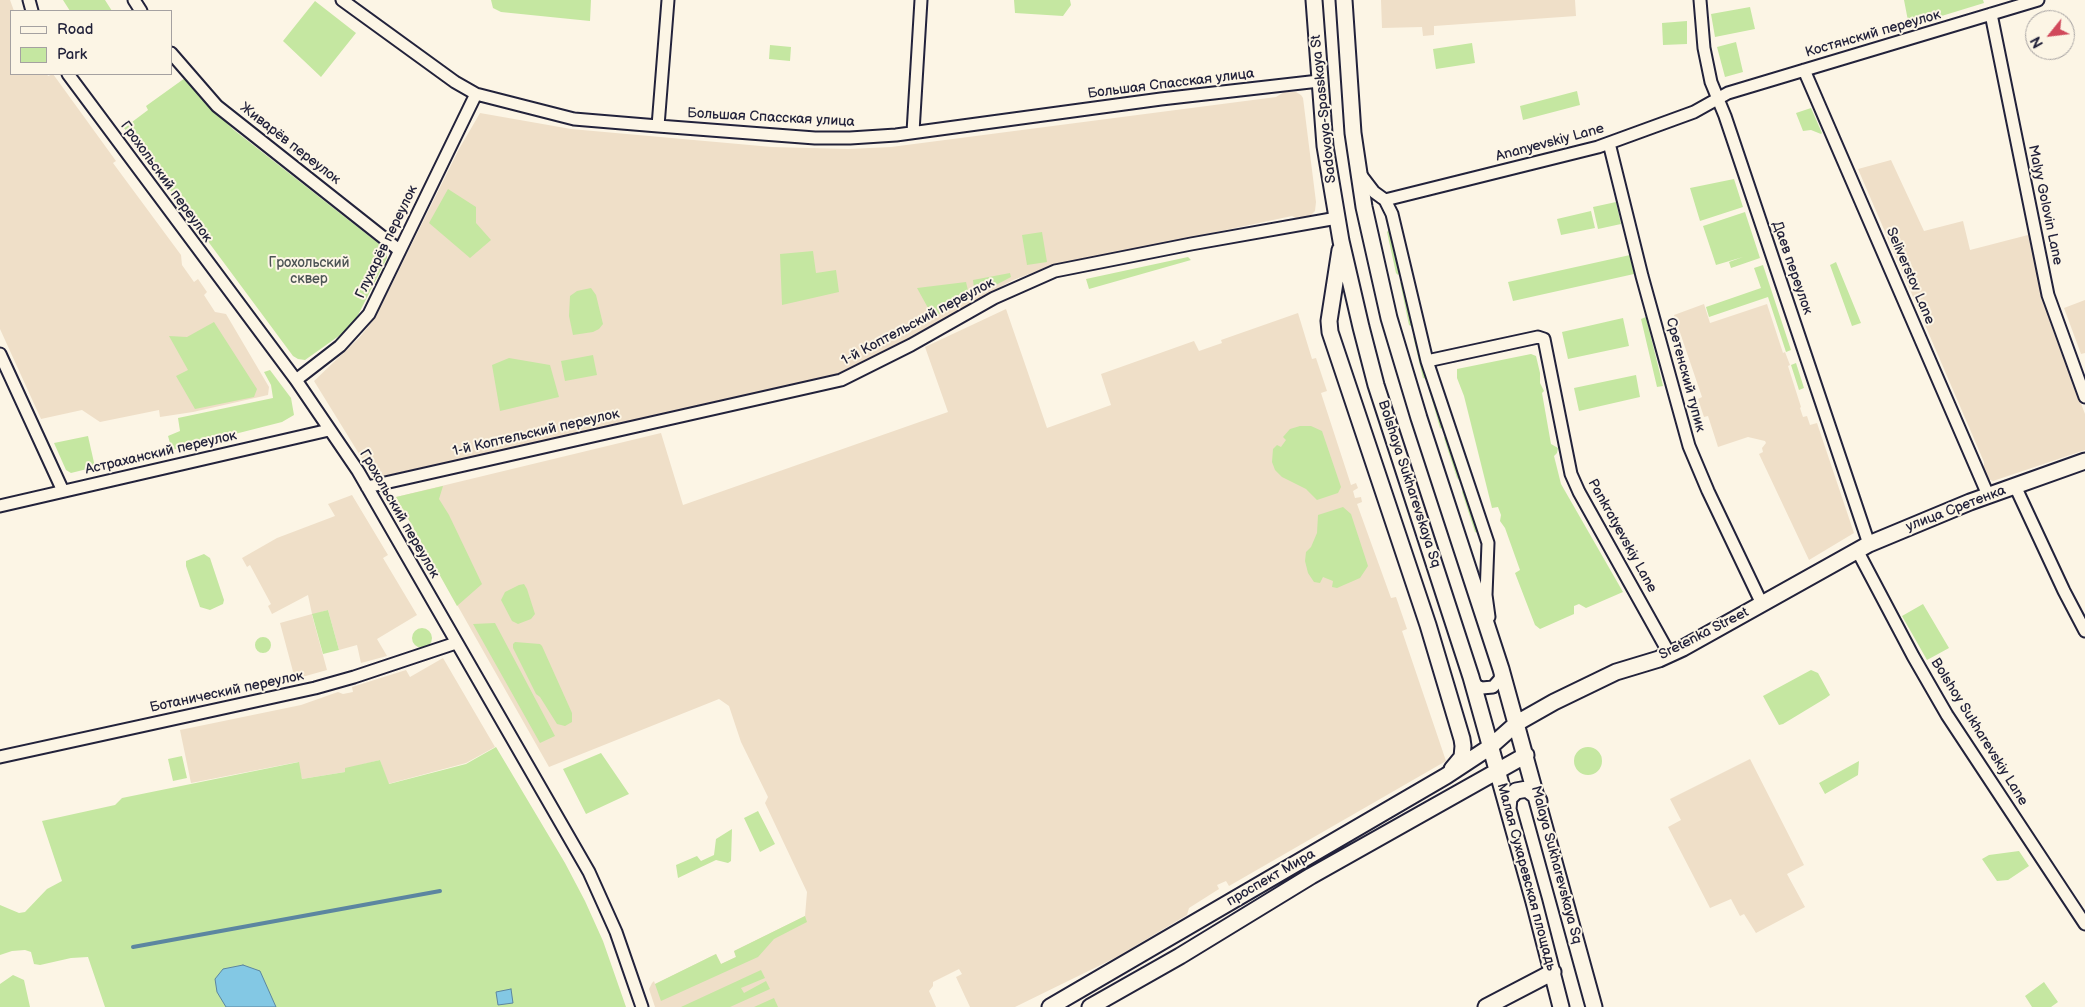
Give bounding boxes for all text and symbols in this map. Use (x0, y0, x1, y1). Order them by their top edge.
street label: Костянский переулок (1803, 7, 1943, 61)
legend (10, 10, 172, 75)
north arrow (2025, 10, 2075, 60)
text: Road (57, 20, 93, 39)
text: N (2027, 33, 2047, 51)
street label: Sadovaya-Spasskaya St (1308, 34, 1340, 184)
text: Park (57, 45, 87, 64)
street label: Большая Спасская улица (1087, 65, 1255, 103)
street label: Живарёв переулок (236, 99, 344, 189)
street label: Большая Спасская улица (687, 105, 855, 131)
street label: Грохольский переулок (116, 118, 216, 246)
street label: Ananyevskiy Lane (1494, 120, 1606, 166)
street label: Malyy Golovin Lane (2024, 143, 2066, 267)
street label: Глухарёв переулок (352, 183, 422, 301)
street label: Даев переулок (1768, 219, 1816, 317)
street label: Seliverstov Lane (1882, 225, 1938, 327)
park label: Грохольский сквер (268, 255, 350, 288)
street label: 1-й Коптельский переулок (839, 275, 997, 369)
street label: Сретенский тупик (1662, 316, 1708, 434)
street label: Bolshaya Sukharevskaya Sq (1374, 398, 1444, 570)
street label: 1-й Коптельский переулок (451, 406, 621, 460)
street label: Астраханский переулок (84, 427, 238, 479)
street label: Грохольский переулок (355, 447, 443, 581)
street label: Pankratyevskiy Lane (1584, 476, 1660, 596)
street label: улица Сретенка (1904, 482, 2008, 536)
street label: Sretenka Street (1656, 604, 1752, 664)
street label: Bolshoy Sukharevskiy Lane (1927, 655, 2031, 809)
street label: Ботанический переулок (149, 667, 305, 717)
street label: Малая Сухаревская площадь (1493, 781, 1559, 973)
street label: Malaya Sukharevskaya Sq (1527, 784, 1585, 946)
street label: проспект Мира (1224, 846, 1318, 910)

